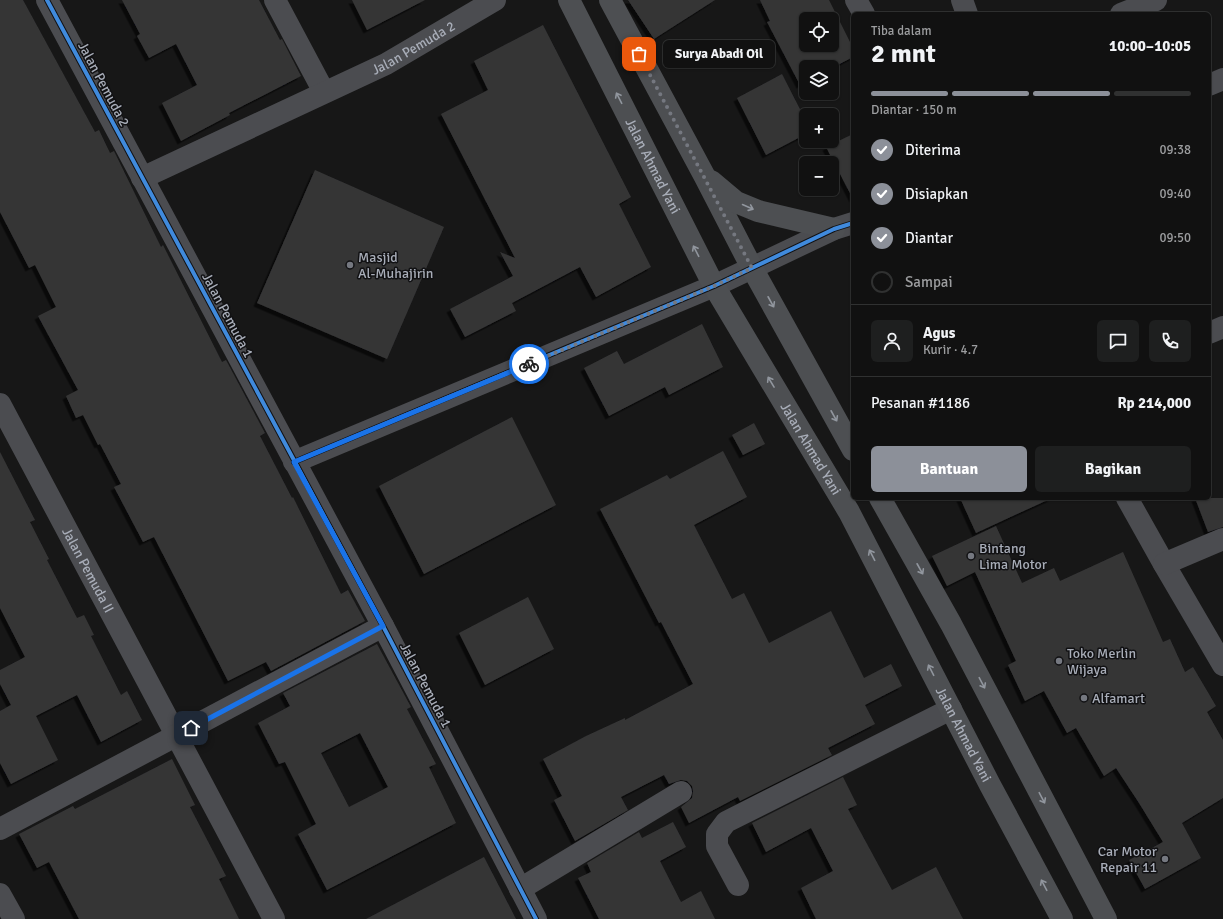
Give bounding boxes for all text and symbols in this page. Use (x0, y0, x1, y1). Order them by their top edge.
map controls (799, 12, 839, 196)
button: locate (799, 12, 839, 52)
street label: Jalan Pemuda 2 (369, 17, 458, 79)
text: Tiba dalam (871, 23, 932, 39)
pin (622, 37, 656, 71)
text: 10:00–10:05 (1109, 37, 1191, 55)
text: 2 mnt (871, 38, 936, 70)
street label: Jalan Pemuda 2 (74, 39, 133, 130)
callout: Surya Abadi Oil (663, 40, 775, 68)
icon: bag (628, 43, 650, 65)
text: Surya Abadi Oil (675, 46, 763, 62)
button: layers (799, 60, 839, 100)
one-way arrow (614, 92, 622, 104)
text: Diantar · 150 m (871, 102, 957, 118)
button: + (799, 108, 839, 148)
street label: Jalan Ahmad Yani (621, 116, 684, 217)
icon: check (871, 139, 893, 161)
text: Diterima (905, 141, 961, 159)
text: 09:38 (1159, 142, 1191, 158)
button: − (799, 156, 839, 196)
icon: check (871, 183, 893, 205)
text: Disiapkan (905, 185, 968, 203)
text: 09:40 (1159, 186, 1191, 202)
one-way arrow (742, 204, 754, 211)
icon: check (871, 227, 893, 249)
text: Diantar (905, 229, 953, 247)
text: 09:50 (1159, 230, 1191, 246)
one-way arrow (692, 246, 700, 258)
place label: Masjid Al-Muhajirin (358, 249, 434, 282)
marker: Masjid Al-Muhajirin (345, 260, 355, 270)
street label: Jalan Pemuda 1 (198, 270, 257, 361)
text: Sampai (905, 273, 953, 291)
one-way arrow (767, 296, 775, 308)
button: person (871, 320, 913, 362)
button: chat (1097, 320, 1139, 362)
button: phone (1149, 320, 1191, 362)
text: Agus (923, 324, 955, 342)
text: Kurir · 4.7 (923, 342, 978, 358)
courier (509, 344, 549, 384)
icon: bike (518, 353, 540, 375)
one-way arrow (767, 376, 775, 388)
text: Pesanan #1186 (871, 394, 970, 412)
text: Rp 214,000 (1117, 394, 1191, 412)
street label: Jalan Ahmad Yani (776, 399, 845, 498)
one-way arrow (831, 410, 838, 422)
button: Bantuan (871, 446, 1027, 492)
button: Bagikan (1035, 446, 1191, 492)
street label: Jalan Pemuda II (58, 525, 118, 616)
place label: Bintang Lima Motor (979, 540, 1048, 573)
one-way arrow (867, 549, 875, 561)
marker: Bintang Lima Motor (966, 551, 976, 561)
one-way arrow (916, 563, 924, 575)
street label: Jalan Pemuda 1 (396, 640, 455, 731)
place label: Toko Merlin Wijaya (1067, 645, 1136, 678)
marker: Toko Merlin Wijaya (1054, 656, 1064, 666)
one-way arrow (927, 665, 935, 677)
one-way arrow (978, 677, 986, 689)
street label: Jalan Ahmad Yani (932, 684, 995, 785)
place label: Alfamart (1092, 690, 1145, 707)
marker: Alfamart (1079, 693, 1089, 703)
pin (174, 711, 208, 745)
icon: home (180, 717, 202, 739)
one-way arrow (1039, 792, 1046, 804)
place label: Car Motor Repair 11 (1098, 843, 1158, 876)
marker: Car Motor Repair 11 (1160, 854, 1170, 864)
one-way arrow (1040, 879, 1047, 891)

